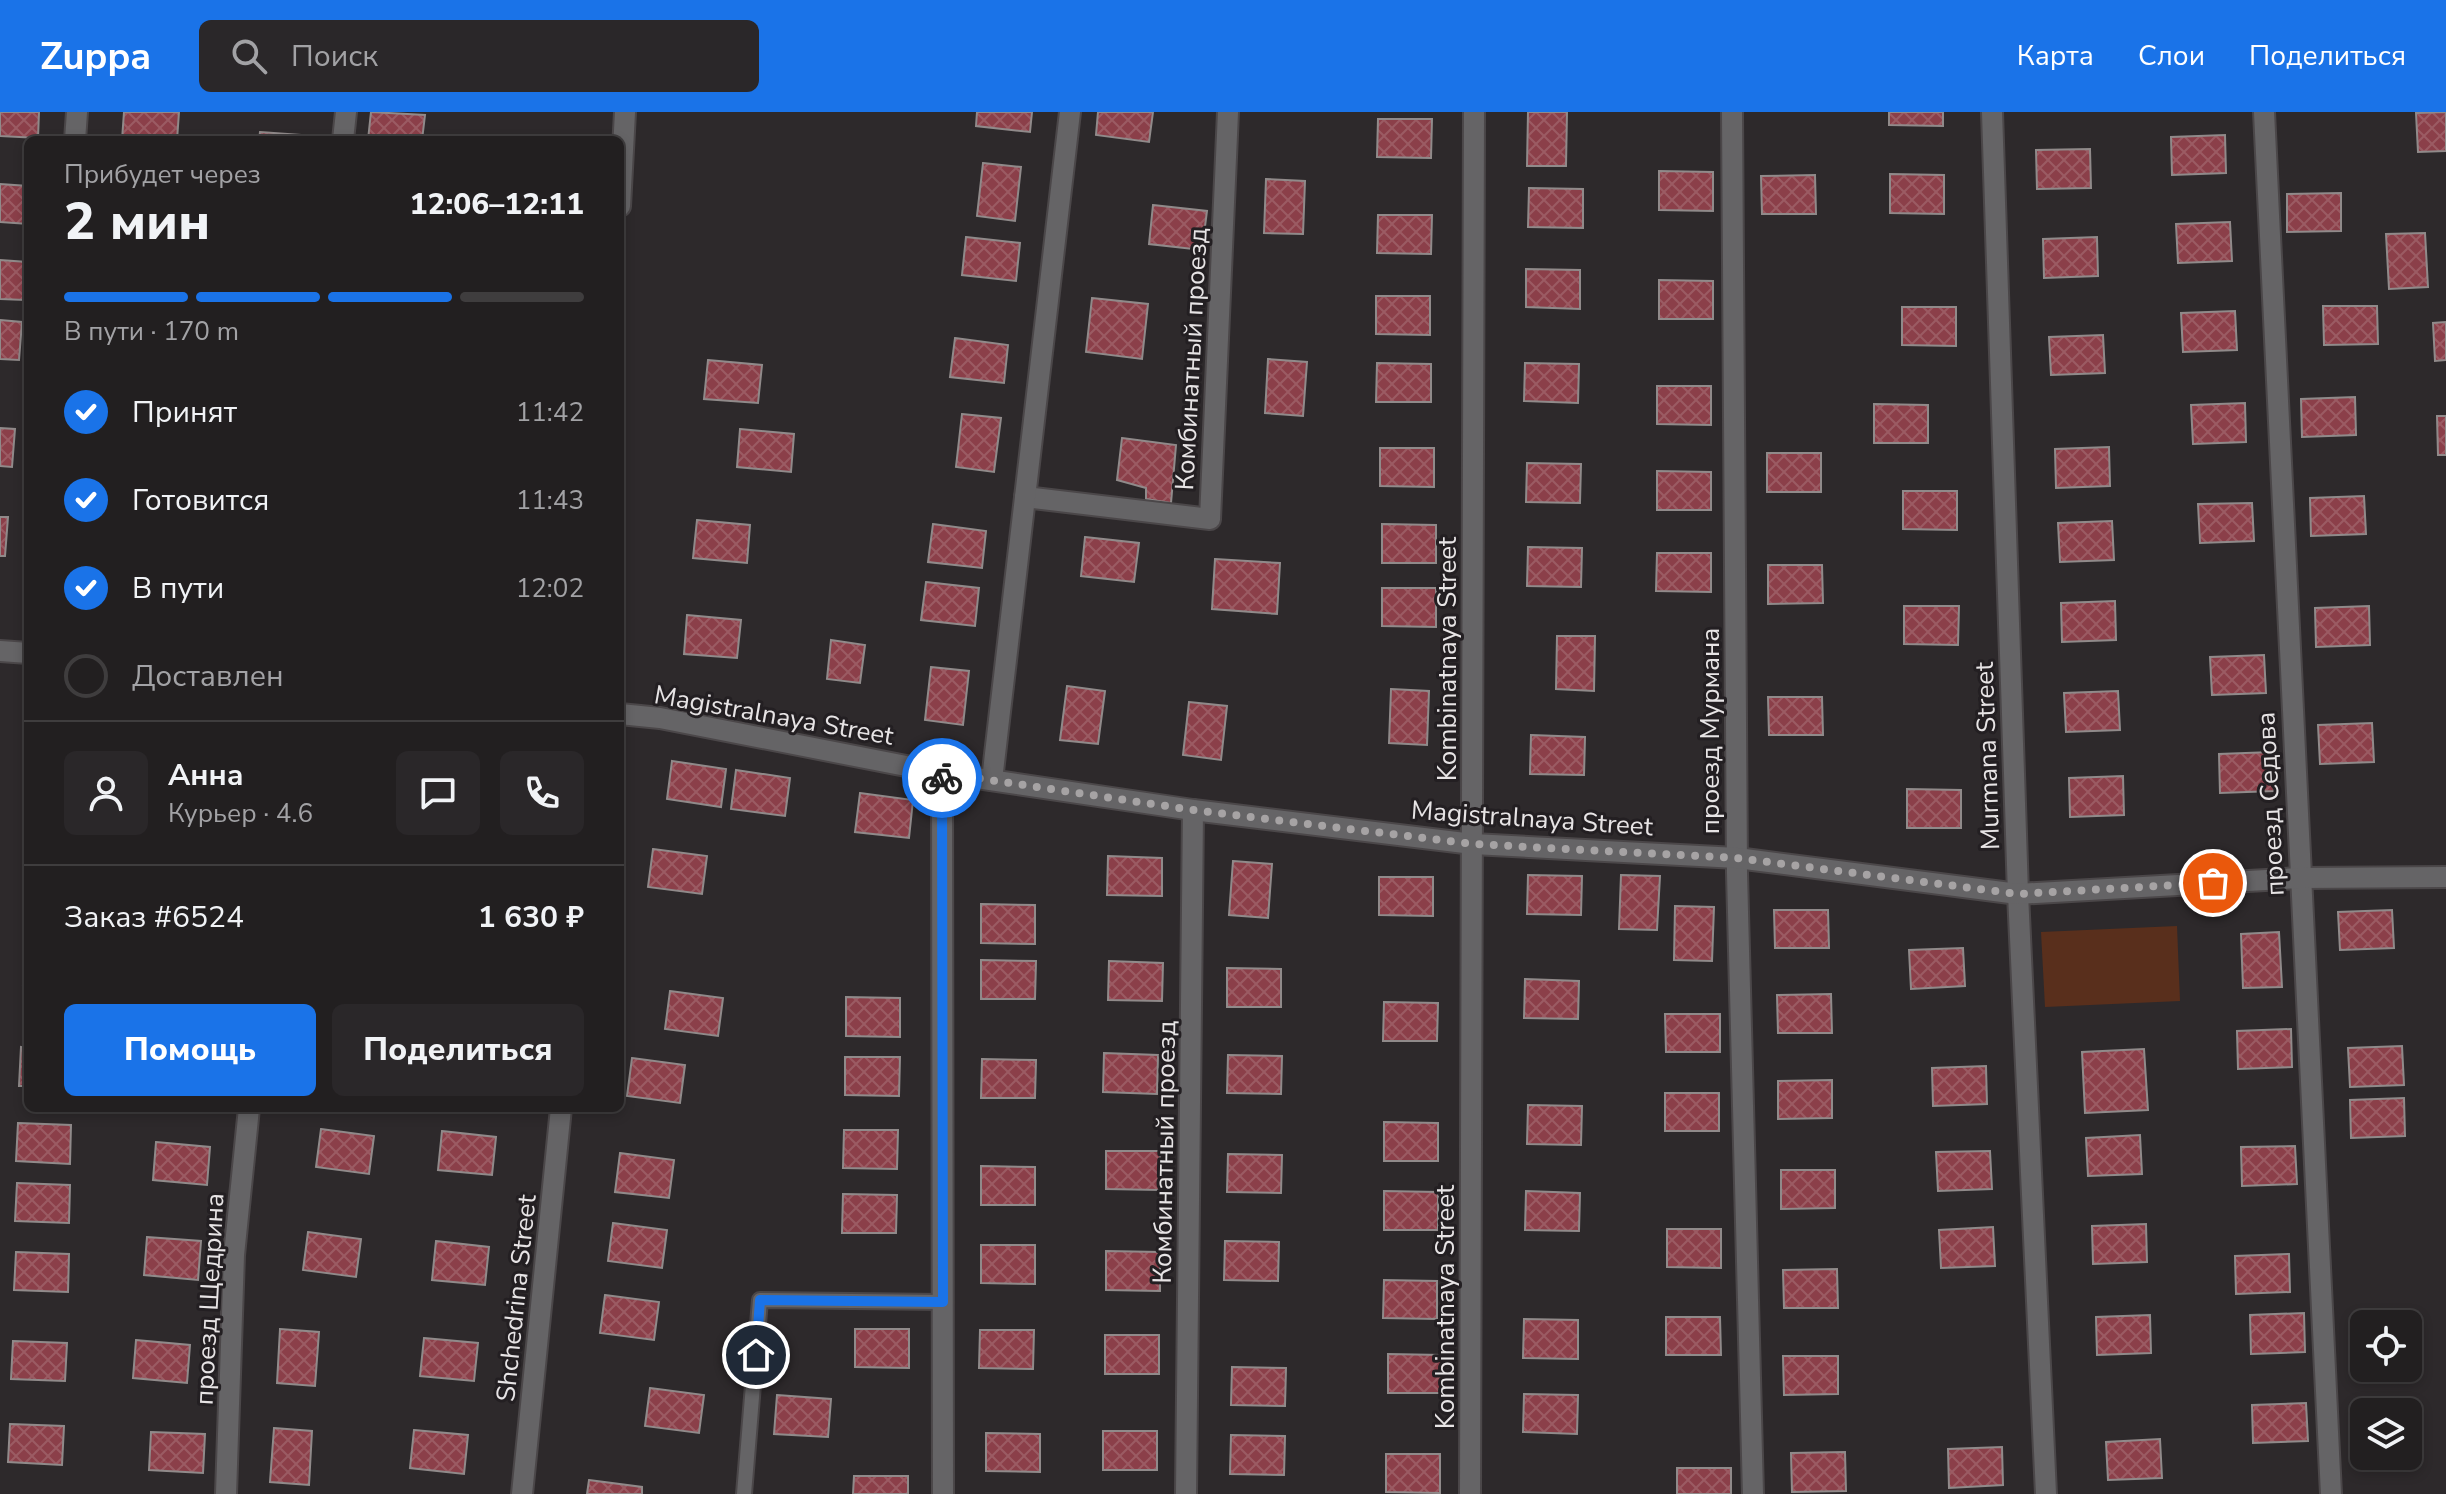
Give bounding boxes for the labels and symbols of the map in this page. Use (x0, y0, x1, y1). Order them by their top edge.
street label: Комбинатный проезд (1167, 227, 1216, 491)
street label: Kombinatnaya Street (1430, 536, 1465, 781)
street label: проезд Мурмана (1693, 628, 1728, 834)
street label: Murmana Street (1967, 660, 2008, 851)
street label: Magistralnaya Street (652, 677, 897, 754)
street label: проезд Седова (2248, 711, 2293, 897)
courier (902, 738, 982, 818)
street label: Magistralnaya Street (1410, 793, 1655, 844)
pin (2179, 849, 2247, 917)
street label: Комбинатный проезд (1145, 1020, 1184, 1284)
street label: Kombinatnaya Street (1428, 1184, 1463, 1429)
street label: проезд Щедрина (186, 1192, 233, 1406)
street label: Shchedrina Street (488, 1192, 545, 1403)
pin (722, 1321, 790, 1389)

